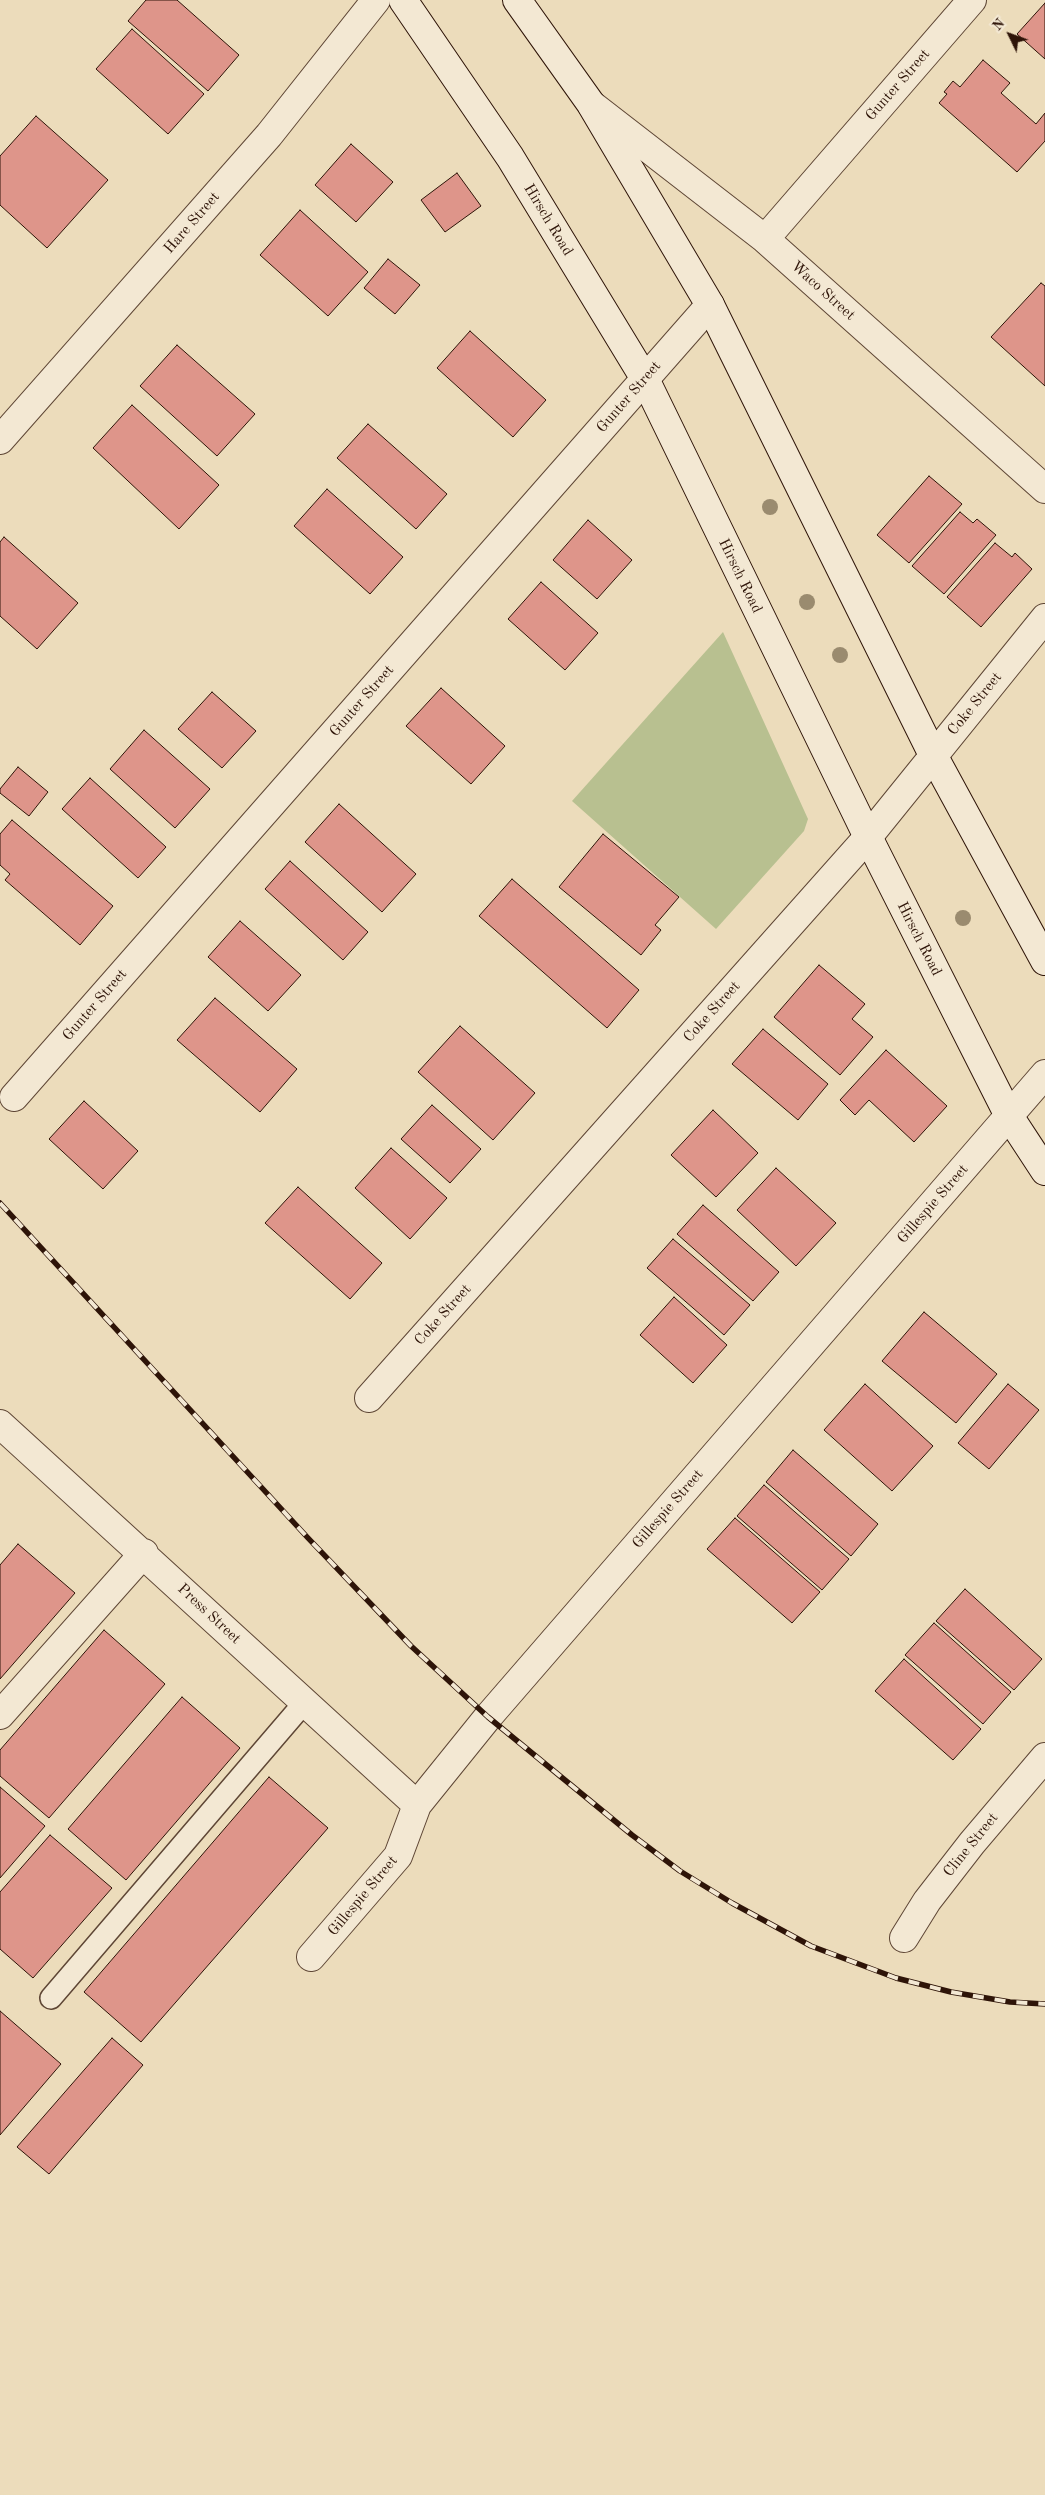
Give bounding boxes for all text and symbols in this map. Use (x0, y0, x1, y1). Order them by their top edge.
north arrow (985, 10, 1035, 60)
text: N (990, 16, 1008, 34)
street label: Gunter Street (862, 45, 934, 125)
street label: Hirsch Road (519, 181, 577, 259)
street label: Hare Street (160, 188, 224, 258)
street label: Waco Street (787, 257, 859, 325)
street label: Gunter Street (593, 357, 665, 437)
street label: Hirsch Road (714, 536, 766, 616)
street label: Gunter Street (326, 661, 398, 741)
street label: Coke Street (944, 669, 1006, 739)
street label: Hirsch Road (893, 899, 945, 979)
street label: Gunter Street (59, 965, 131, 1045)
street label: Coke Street (680, 978, 744, 1046)
street label: Gillespie Street (894, 1161, 972, 1247)
street label: Coke Street (411, 1281, 475, 1349)
street label: Gillespie Street (629, 1466, 707, 1552)
street label: Press Street (174, 1580, 244, 1648)
street label: Cline Street (940, 1809, 1002, 1881)
street label: Gillespie Street (324, 1852, 402, 1940)

